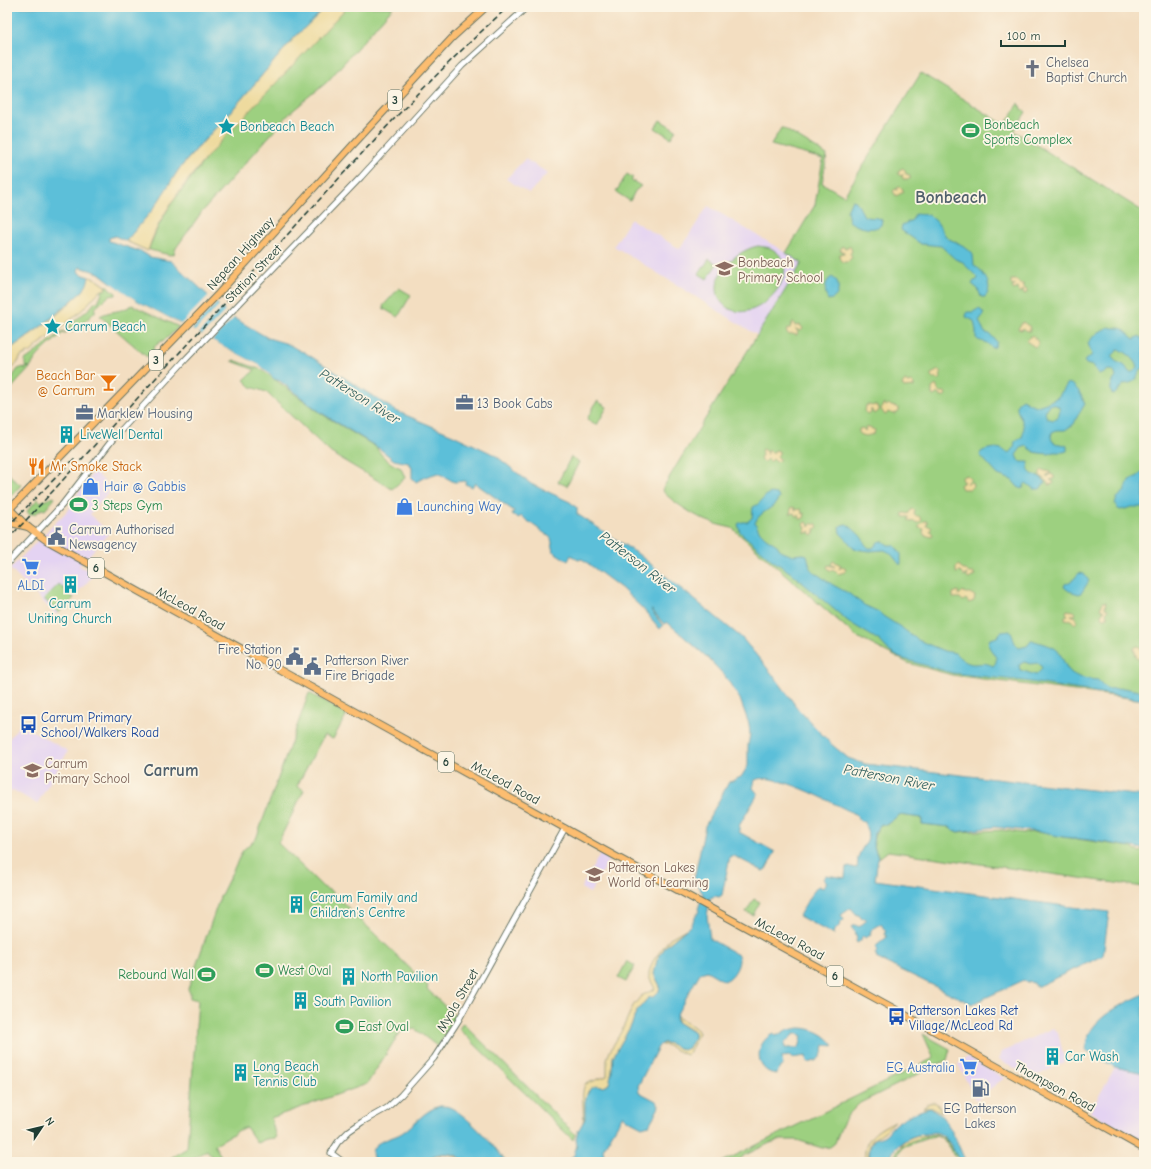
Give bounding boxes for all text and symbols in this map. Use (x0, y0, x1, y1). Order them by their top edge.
scale bar (1001, 22, 1065, 48)
text: 100 m (1007, 29, 1040, 43)
place label: Chelsea Baptist Church (1046, 55, 1127, 85)
church icon: Chelsea Baptist Church (1023, 59, 1043, 79)
road number: 3 (388, 90, 402, 110)
place icon: Bonbeach Beach (217, 116, 237, 136)
place label: Bonbeach Sports Complex (984, 117, 1072, 147)
place label: Bonbeach Beach (240, 119, 334, 134)
sports icon: Bonbeach Sports Complex (961, 121, 981, 141)
district label: Bonbeach (915, 188, 987, 207)
street label: Nepean Highway (204, 214, 277, 293)
street label: Station Street (222, 240, 286, 305)
place label: Bonbeach Primary School (738, 255, 823, 285)
school or university icon: Bonbeach Primary School (715, 259, 735, 279)
place icon: Carrum Beach (42, 316, 62, 336)
place label: Carrum Beach (65, 319, 146, 334)
road number: 3 (149, 350, 163, 370)
water label: Patterson River (316, 365, 404, 429)
place label: Beach Bar @ Carrum (36, 368, 96, 398)
bar icon: Beach Bar @ Carrum (98, 372, 118, 392)
office icon: 13 Book Cabs (454, 393, 474, 413)
place label: 13 Book Cabs (477, 396, 552, 411)
office icon: Marklew Housing (74, 403, 94, 423)
place label: Marklew Housing (97, 406, 193, 421)
building icon: LiveWell Dental (57, 424, 77, 444)
place label: LiveWell Dental (80, 427, 163, 442)
restaurant icon: Mr Smoke Stack (27, 456, 47, 476)
place label: Mr Smoke Stack (50, 459, 143, 474)
shop icon: Hair @ Gabbis (81, 476, 101, 496)
place label: Hair @ Gabbis (104, 479, 186, 494)
sports icon: 3 Steps Gym (69, 495, 89, 515)
shop icon: Launching Way (394, 496, 414, 516)
place label: 3 Steps Gym (92, 498, 162, 513)
place label: Launching Way (417, 499, 502, 514)
place label: Carrum Authorised Newsagency (69, 522, 174, 552)
public building icon: Carrum Authorised Newsagency (46, 526, 66, 546)
water label: Patterson River (596, 527, 680, 598)
supermarket icon: ALDI (21, 556, 41, 576)
road number: 6 (88, 558, 104, 578)
building icon: Carrum Uniting Church (60, 574, 80, 594)
place label: ALDI (18, 578, 44, 593)
street label: McLeod Road (154, 583, 228, 633)
place label: Carrum Uniting Church (28, 596, 112, 626)
place label: Fire Station No. 90 (218, 642, 282, 672)
public building icon: Fire Station No. 90 (285, 646, 305, 666)
place label: Patterson River Fire Brigade (325, 653, 409, 683)
public building icon: Patterson River Fire Brigade (302, 657, 322, 677)
place label: Carrum Primary School/Walkers Road (41, 710, 159, 740)
bus stop icon: Carrum Primary School/Walkers Road (18, 714, 38, 734)
road number: 6 (438, 752, 454, 772)
place label: Carrum Primary School (45, 756, 130, 786)
street label: McLeod Road (469, 757, 543, 807)
school or university icon: Carrum Primary School (22, 760, 42, 780)
water label: Patterson River (842, 760, 937, 795)
district label: Carrum (144, 761, 198, 780)
place label: Patterson Lakes World of Learning (608, 860, 709, 890)
school or university icon: Patterson Lakes World of Learning (585, 864, 605, 884)
place label: Carrum Family and Children's Centre (310, 890, 418, 920)
building icon: Carrum Family and Children's Centre (287, 894, 307, 914)
street label: McLeod Road (753, 914, 827, 963)
sports icon: West Oval (255, 960, 275, 980)
place label: West Oval (278, 963, 331, 978)
sports icon: Rebound Wall (197, 964, 217, 984)
street label: Myola Street (433, 965, 482, 1034)
building icon: North Pavilion (338, 966, 358, 986)
road number: 6 (827, 966, 843, 986)
place label: Rebound Wall (118, 967, 194, 982)
place label: North Pavilion (361, 969, 438, 984)
building icon: South Pavilion (291, 991, 311, 1011)
place label: South Pavilion (314, 994, 391, 1009)
place label: Patterson Lakes Ret Village/McLeod Rd (909, 1003, 1019, 1033)
bus stop icon: Patterson Lakes Ret Village/McLeod Rd (886, 1007, 906, 1027)
sports icon: East Oval (335, 1016, 355, 1036)
place label: East Oval (358, 1019, 409, 1034)
building icon: Car Wash (1042, 1046, 1062, 1066)
place label: Car Wash (1065, 1049, 1119, 1064)
supermarket icon: EG Australia (958, 1057, 978, 1077)
street label: Thompson Road (1012, 1058, 1098, 1115)
place label: Long Beach Tennis Club (253, 1059, 319, 1089)
place label: EG Australia (886, 1060, 955, 1075)
building icon: Long Beach Tennis Club (230, 1063, 250, 1083)
fuel station icon: EG Patterson Lakes (970, 1079, 990, 1099)
place label: EG Patterson Lakes (944, 1101, 1016, 1131)
north arrow (22, 1107, 62, 1147)
text: N (42, 1115, 57, 1128)

